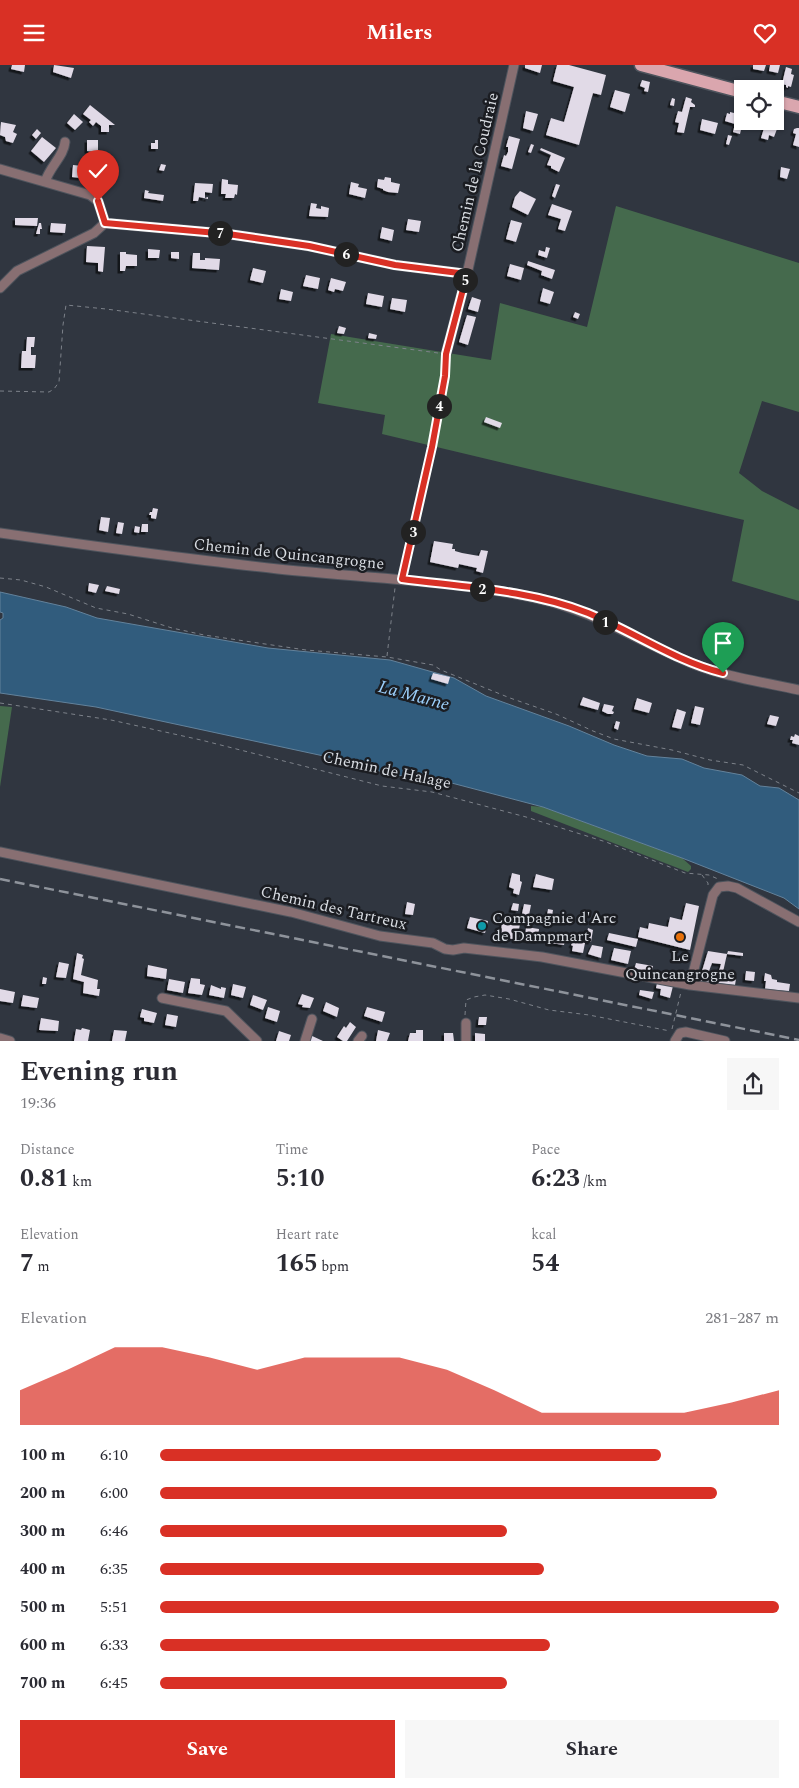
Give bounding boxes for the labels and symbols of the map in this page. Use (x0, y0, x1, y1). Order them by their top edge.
street label: Chemin de la Coudraie (445, 90, 505, 254)
pin (77, 150, 119, 201)
pin: 7 (208, 221, 232, 245)
pin: 6 (334, 241, 358, 267)
pin: 5 (452, 267, 478, 293)
pin: 4 (426, 393, 452, 419)
pin: 3 (400, 519, 426, 545)
street label: Chemin de Quincangrogne (192, 532, 385, 576)
pin: 2 (470, 577, 494, 601)
pin: 1 (592, 609, 618, 635)
pin (702, 622, 744, 673)
water label: La Marne (375, 673, 453, 718)
street label: Chemin de Halage (320, 745, 453, 795)
street label: Chemin des Tartreux (258, 879, 409, 936)
place label: Compagnie d'Arc de Dampmart (492, 906, 616, 948)
marker: Compagnie d'Arc de Dampmart (476, 920, 488, 932)
marker: Le Quincangrogne (674, 931, 686, 943)
place label: Le Quincangrogne (625, 944, 735, 986)

